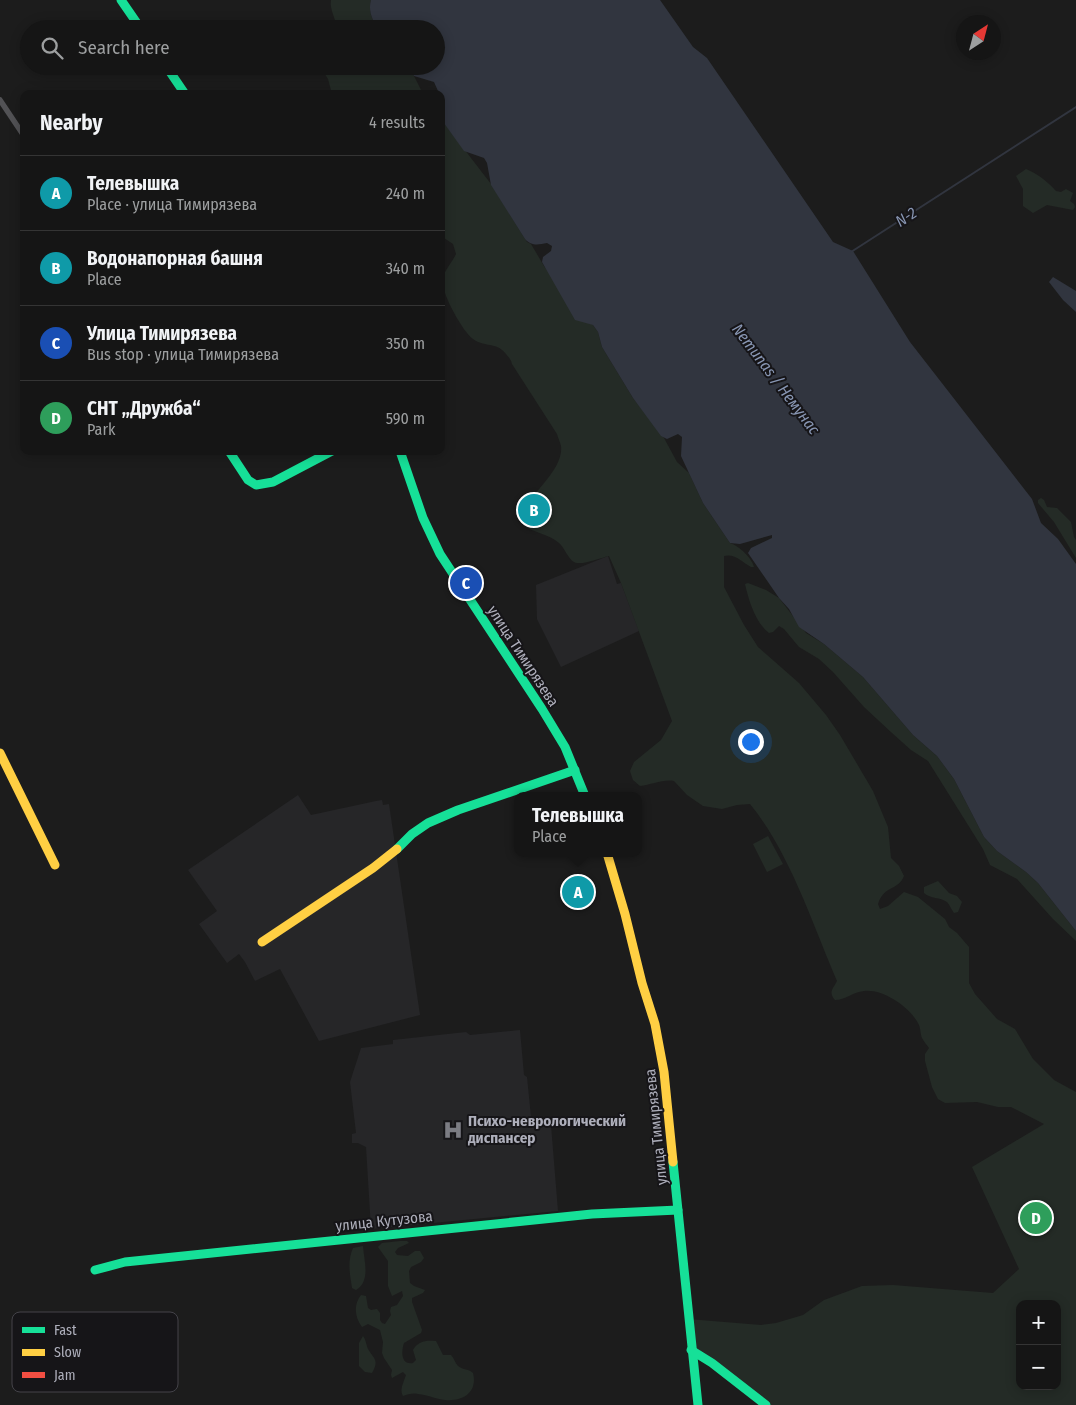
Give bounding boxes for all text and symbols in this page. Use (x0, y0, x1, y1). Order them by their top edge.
north arrow (956, 15, 1001, 60)
search box (20, 20, 445, 75)
icon: search (38, 34, 66, 62)
text: Search here (78, 36, 170, 59)
text: Nearby (40, 110, 102, 136)
text: 4 results (369, 113, 425, 132)
text: Телевышка (87, 172, 179, 195)
text: A (52, 184, 60, 203)
text: 240 m (386, 184, 425, 203)
text: Place · улица Тимирязева (87, 195, 257, 214)
water label: N-2 (892, 203, 920, 231)
text: Водонапорная башня (87, 247, 263, 270)
text: B (52, 259, 60, 278)
text: 340 m (386, 259, 425, 278)
text: Place (87, 270, 122, 289)
water label: Nemunas / Немунас (728, 320, 824, 438)
text: Улица Тимирязева (87, 322, 237, 345)
text: C (52, 334, 60, 353)
text: 350 m (386, 334, 425, 353)
text: Bus stop · улица Тимирязева (87, 345, 279, 364)
text: СНТ „Дружба“ (87, 397, 201, 420)
text: D (51, 409, 61, 428)
text: 590 m (386, 409, 425, 428)
text: Park (87, 420, 115, 439)
pin: B (518, 491, 550, 529)
pin: C (450, 564, 482, 602)
street label: улица Тимирязева (484, 602, 562, 710)
your location (738, 729, 764, 755)
popup (514, 792, 642, 857)
text: Телевышка (532, 804, 624, 827)
text: Place (532, 827, 567, 846)
pin: A (562, 873, 594, 911)
street label: улица Тимирязева (641, 1068, 671, 1186)
place label: Психо-неврологический диспансер (467, 1112, 626, 1147)
hospital icon: Психо-неврологический диспансер (442, 1119, 464, 1141)
pin: D (1020, 1199, 1052, 1237)
street label: улица Кутузова (335, 1207, 433, 1235)
map controls (1016, 1300, 1061, 1390)
button: + (1016, 1300, 1061, 1345)
legend (12, 1312, 178, 1392)
text: Fast (54, 1322, 77, 1339)
text: Slow (54, 1344, 81, 1361)
button: − (1016, 1345, 1061, 1390)
text: Jam (54, 1367, 75, 1384)

